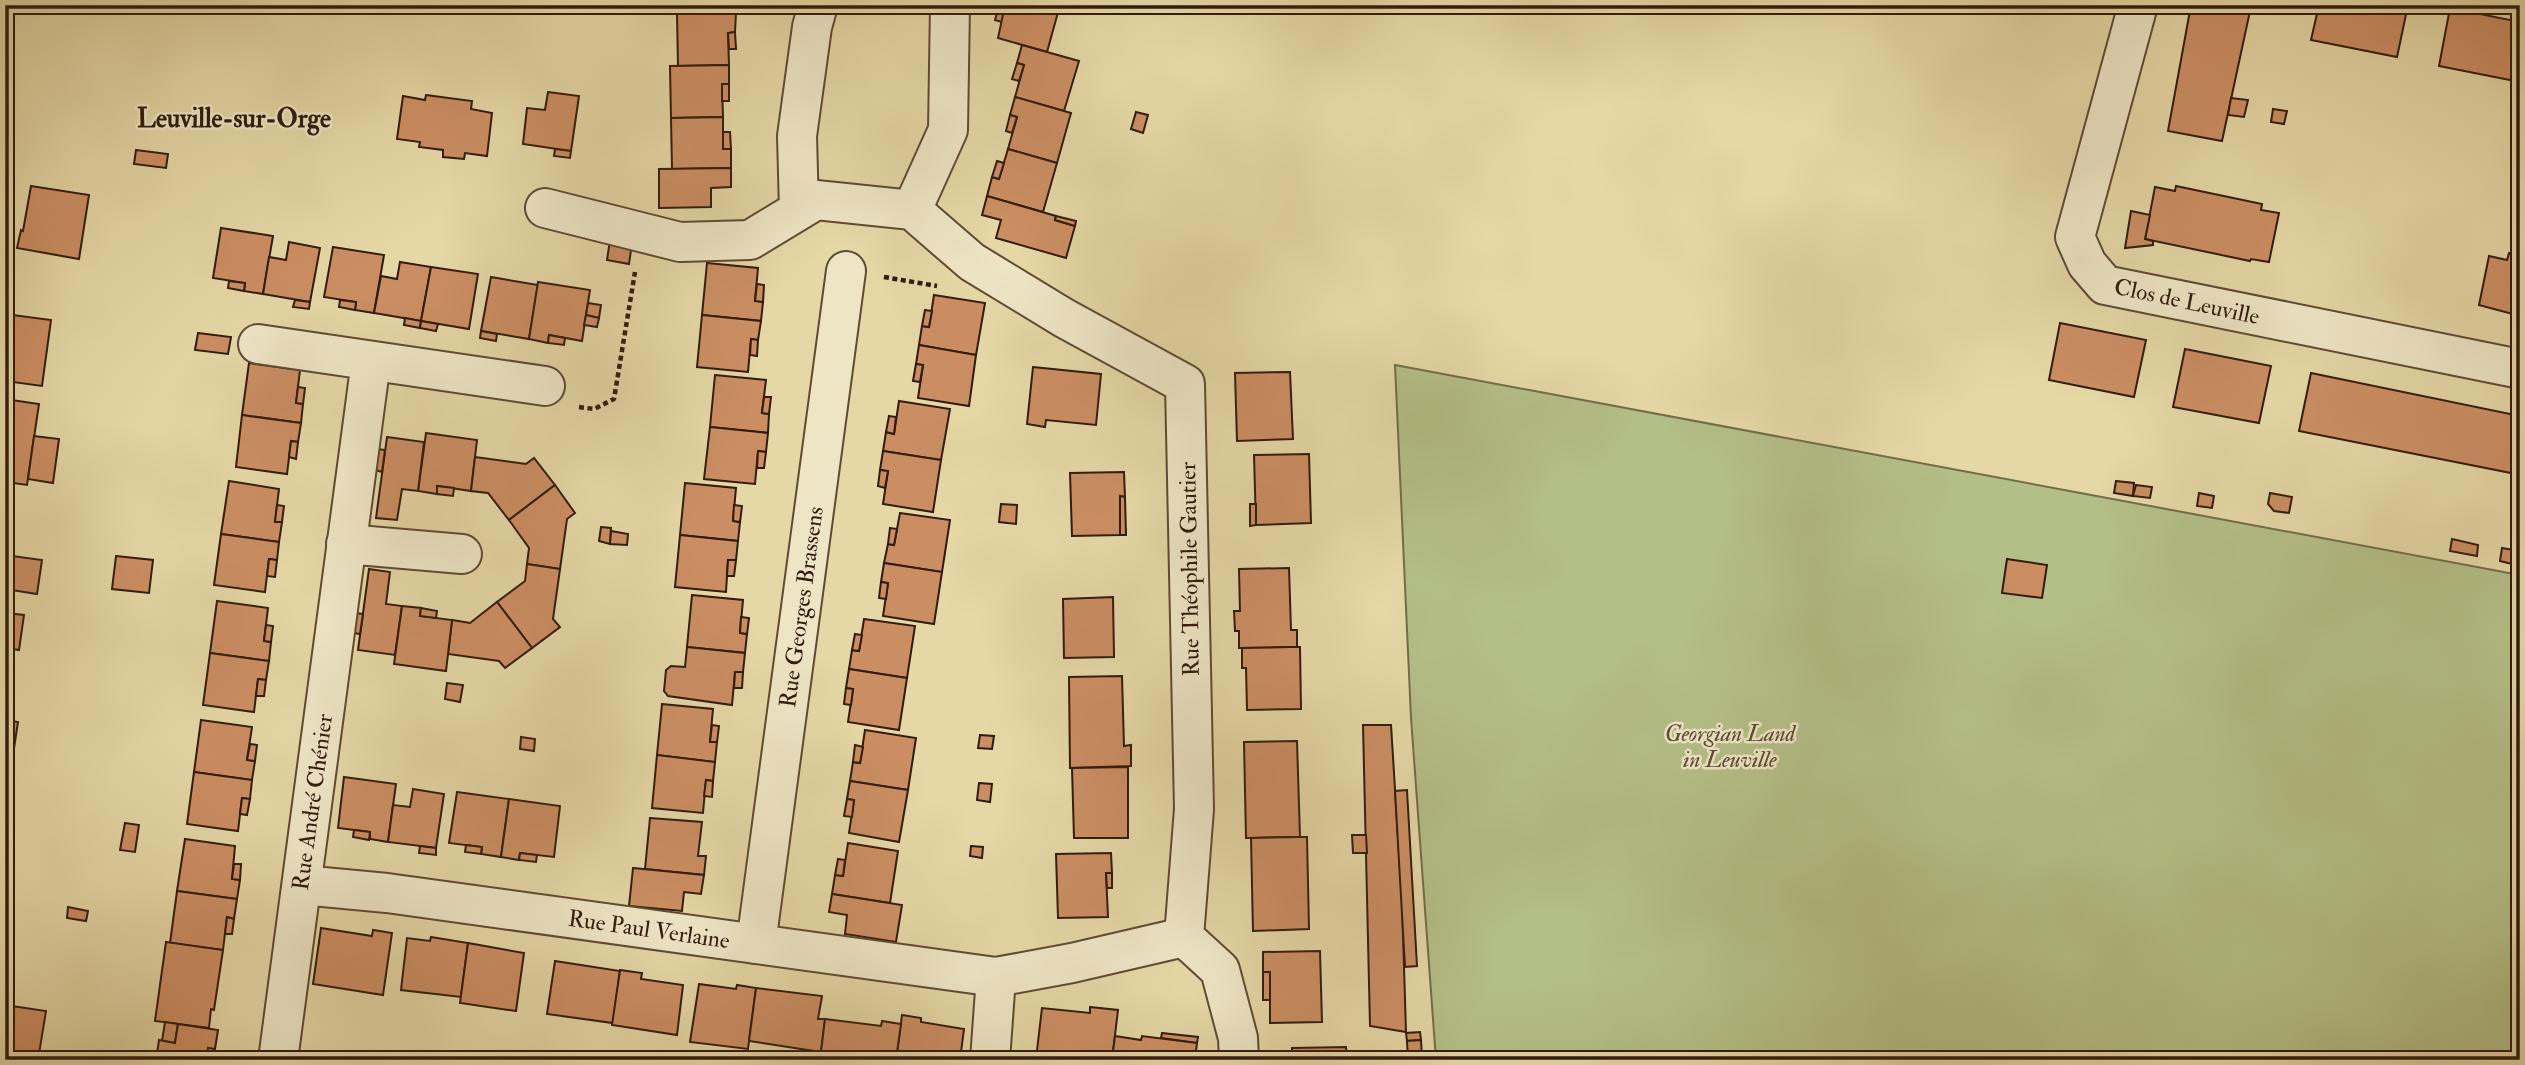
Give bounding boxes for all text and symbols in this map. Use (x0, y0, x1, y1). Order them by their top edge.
district label: Leuville-sur-Orge (137, 103, 331, 136)
street label: Clos de Leuville (2112, 272, 2263, 331)
street label: Rue Théophile Gautier (1173, 461, 1207, 677)
street label: Rue Georges Brassens (773, 505, 830, 710)
street label: Rue André Chénier (286, 712, 339, 892)
park label: Georgian Land in Leuville (1665, 719, 1797, 774)
street label: Rue Paul Verlaine (566, 904, 732, 955)

